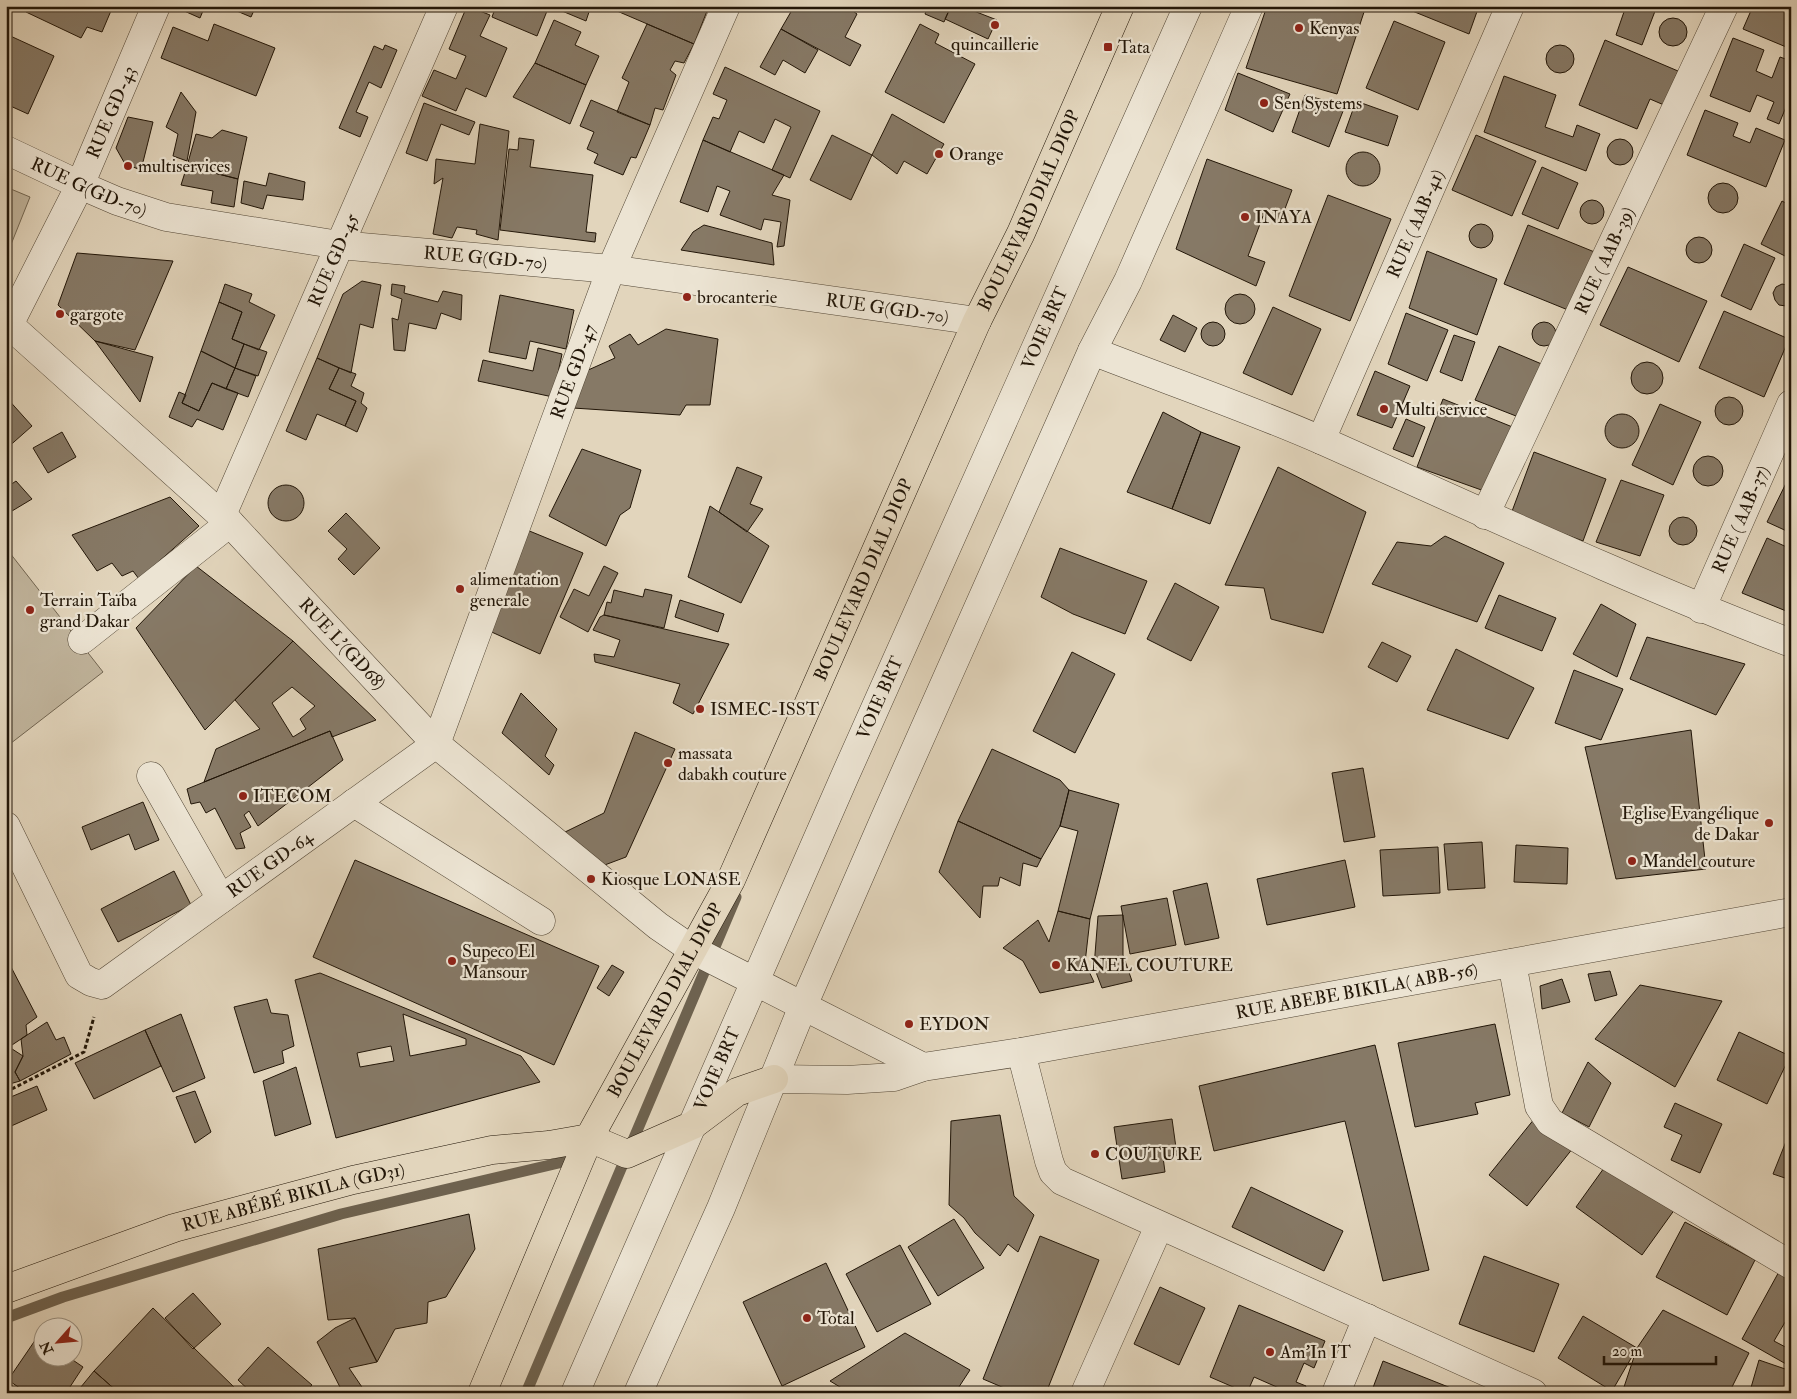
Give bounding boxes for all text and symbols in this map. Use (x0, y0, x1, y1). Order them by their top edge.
place label: Kenyas (1309, 17, 1359, 40)
marker: quincaillerie (989, 19, 1001, 31)
marker: Kenyas (1293, 22, 1305, 34)
place label: quincaillerie (951, 33, 1039, 56)
place label: Tata (1118, 36, 1151, 59)
marker: Tata (1102, 41, 1114, 53)
street label: RUE GD-43 (81, 62, 141, 162)
place label: Sen Systems (1274, 92, 1362, 115)
marker: Sen Systems (1258, 97, 1270, 109)
street label: BOULEVARD DIAL DIOP (972, 106, 1085, 315)
place label: Orange (949, 143, 1004, 166)
marker: Orange (933, 148, 945, 160)
street label: RUE G(GD-70) (27, 152, 150, 222)
place label: multiservices (138, 155, 230, 178)
marker: multiservices (122, 160, 134, 172)
street label: RUE ( AAB-41) (1381, 166, 1449, 282)
street label: RUE ( AAB-39) (1569, 203, 1640, 318)
place label: INAYA (1255, 206, 1313, 229)
street label: RUE GD-45 (303, 210, 364, 310)
marker: INAYA (1239, 211, 1251, 223)
street label: RUE G(GD-70) (423, 241, 548, 275)
street label: VOIE BRT (1016, 282, 1073, 373)
place label: brocanterie (697, 286, 778, 309)
street label: RUE G(GD-70) (824, 288, 950, 328)
marker: brocanterie (681, 291, 693, 303)
place label: gargote (70, 303, 124, 326)
marker: gargote (54, 308, 66, 320)
street label: RUE GD-47 (545, 321, 601, 422)
place label: Multi service (1394, 398, 1488, 421)
marker: Multi service (1378, 403, 1390, 415)
street label: RUE ( AAB-37) (1707, 462, 1774, 577)
street label: BOULEVARD DIAL DIOP (809, 475, 918, 685)
place label: alimentation generale (470, 568, 559, 612)
marker: alimentation generale (454, 583, 466, 595)
place label: Terrain Taïba grand Dakar (40, 589, 138, 633)
street label: RUE L'(GD68) (294, 593, 391, 695)
marker: Terrain Taïba grand Dakar (24, 604, 36, 616)
street label: VOIE BRT (851, 652, 908, 743)
place label: ISMEC-ISST (710, 698, 820, 721)
marker: ISMEC-ISST (694, 703, 706, 715)
place label: massata dabakh couture (678, 742, 787, 786)
marker: massata dabakh couture (662, 757, 674, 769)
place label: ITECOM (253, 785, 332, 808)
marker: ITECOM (237, 790, 249, 802)
place label: Eglise Evangélique de Dakar (1621, 802, 1759, 846)
marker: Eglise Evangélique de Dakar (1763, 817, 1775, 829)
street label: RUE GD-64 (222, 825, 318, 903)
place label: Mandel couture (1642, 850, 1756, 873)
marker: Mandel couture (1626, 855, 1638, 867)
place label: Kiosque LONASE (601, 868, 741, 891)
marker: Kiosque LONASE (585, 873, 597, 885)
street label: BOULEVARD DIAL DIOP (602, 898, 728, 1101)
place label: Supeco El Mansour (462, 940, 535, 984)
place label: KANEL COUTURE (1066, 954, 1233, 977)
marker: Supeco El Mansour (446, 955, 458, 967)
street label: RUE ABEBE BIKILA( ABB-56) (1234, 958, 1480, 1024)
marker: KANEL COUTURE (1050, 959, 1062, 971)
place label: EYDON (919, 1013, 990, 1036)
marker: EYDON (903, 1018, 915, 1030)
street label: VOIE BRT (689, 1023, 745, 1114)
place label: COUTURE (1105, 1143, 1202, 1166)
marker: COUTURE (1089, 1148, 1101, 1160)
street label: RUE ABÉBÉ BIKILA (GD31) (179, 1158, 407, 1237)
place label: Total (817, 1307, 855, 1330)
marker: Total (801, 1312, 813, 1324)
north arrow (32, 1316, 82, 1366)
scale bar (1604, 1334, 1717, 1366)
text: N (36, 1338, 58, 1358)
place label: Am'In IT (1279, 1341, 1352, 1364)
text: 20 m (1612, 1342, 1642, 1361)
marker: Am'In IT (1264, 1346, 1276, 1358)

